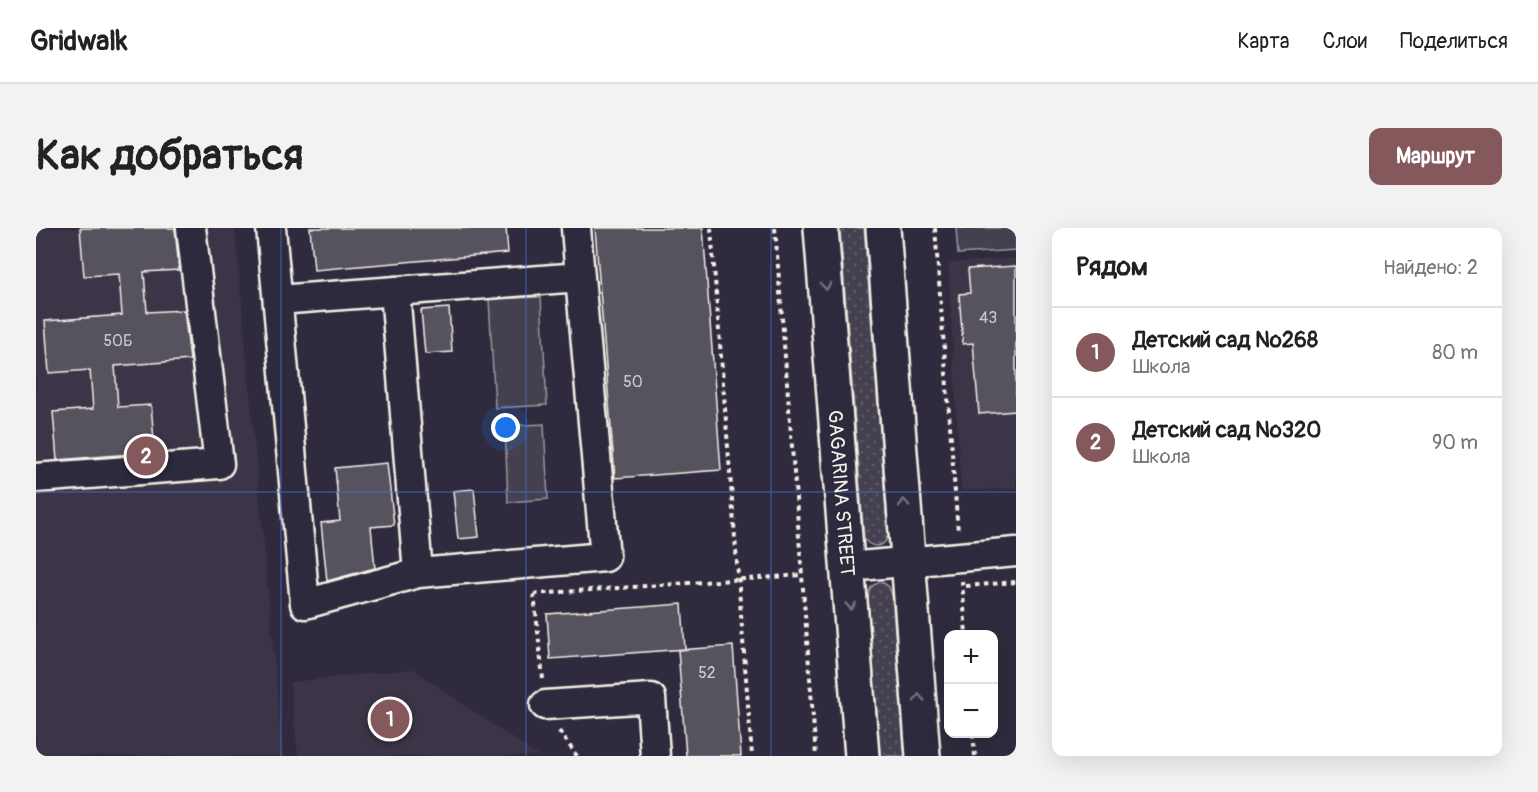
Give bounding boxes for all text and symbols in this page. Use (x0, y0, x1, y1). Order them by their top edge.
text: Gridwalk (30, 24, 128, 59)
text: Карта (1237, 28, 1289, 55)
text: Слои (1322, 28, 1367, 55)
text: Поделиться (1400, 28, 1508, 55)
button: Маршрут (1369, 128, 1502, 185)
text: Как добраться (36, 130, 303, 182)
text: Рядом (1076, 251, 1148, 283)
text: Найдено: 2 (1383, 255, 1478, 280)
one-way arrow (819, 282, 832, 291)
house number: 43 (979, 308, 997, 328)
text: Детский сад №268 (1133, 326, 1318, 354)
house number: 50Б (103, 331, 133, 351)
text: 1 (1092, 340, 1099, 365)
text: 80 m (1432, 340, 1478, 365)
text: Школа (1133, 354, 1190, 379)
house number: 50 (623, 372, 643, 392)
street label: GAGARINA STREET (823, 409, 861, 577)
your location (491, 413, 520, 442)
text: Детский сад №320 (1133, 416, 1321, 444)
text: 2 (1090, 430, 1101, 455)
text: 90 m (1432, 430, 1478, 455)
pin: 2 (126, 434, 166, 478)
text: Школа (1133, 444, 1190, 469)
one-way arrow (898, 499, 911, 508)
one-way arrow (844, 602, 857, 611)
map controls (944, 630, 998, 738)
button: + (944, 630, 998, 684)
house number: 52 (698, 663, 716, 683)
button: − (944, 684, 998, 738)
one-way arrow (913, 693, 926, 702)
pin: 1 (370, 696, 410, 742)

